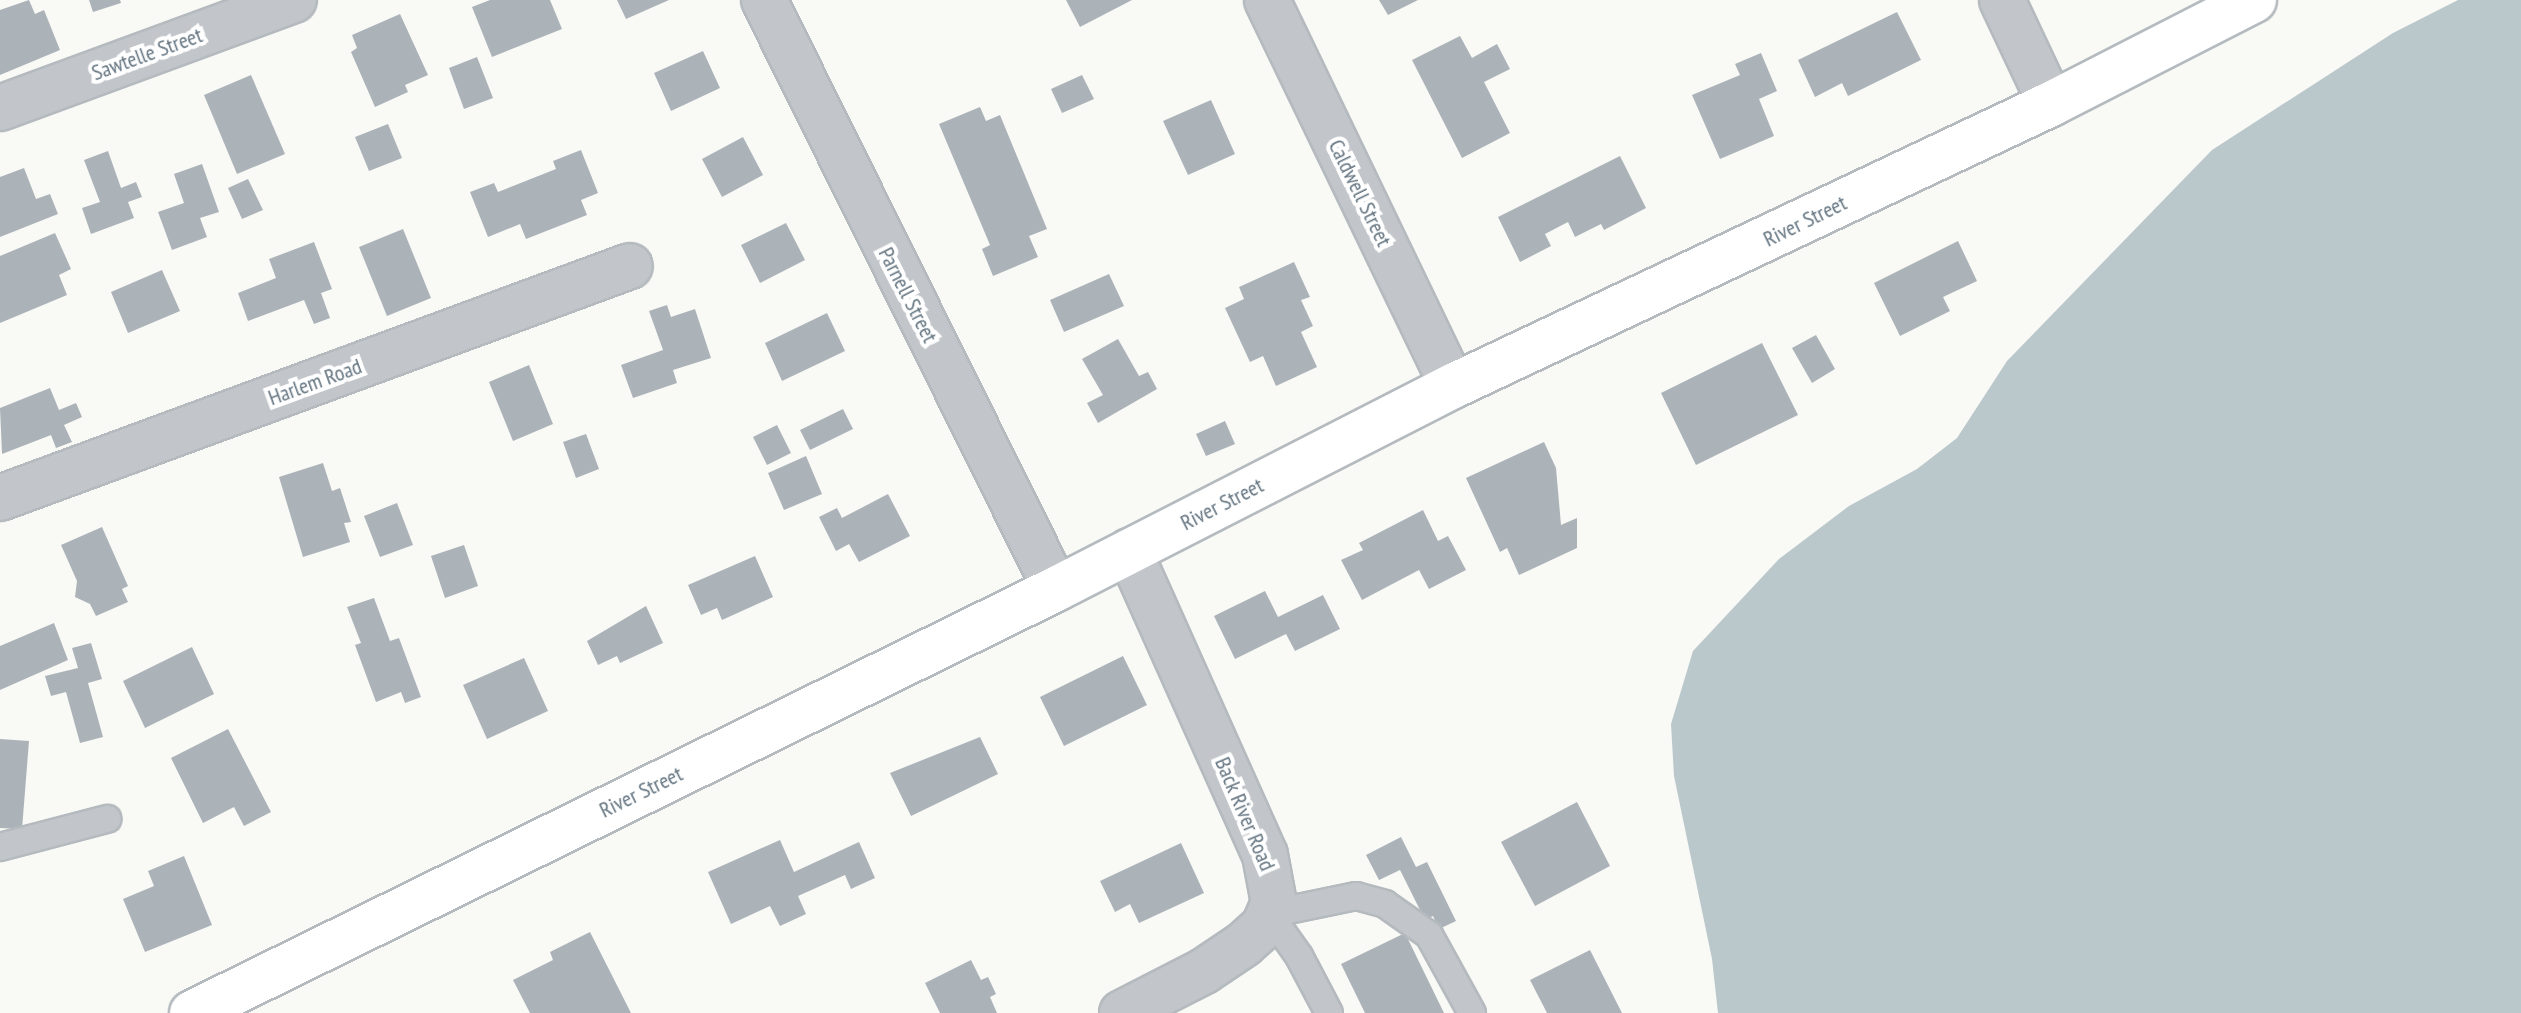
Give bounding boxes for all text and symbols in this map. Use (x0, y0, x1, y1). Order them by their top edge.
street label: Sawtelle Street (88, 22, 206, 86)
street label: Caldwell Street (1323, 135, 1397, 251)
street label: River Street (1759, 190, 1851, 252)
street label: Parnell Street (873, 243, 943, 347)
street label: Harlem Road (265, 353, 365, 411)
street label: River Street (1176, 472, 1268, 536)
street label: Back River Road (1209, 753, 1281, 875)
street label: River Street (595, 761, 687, 823)

